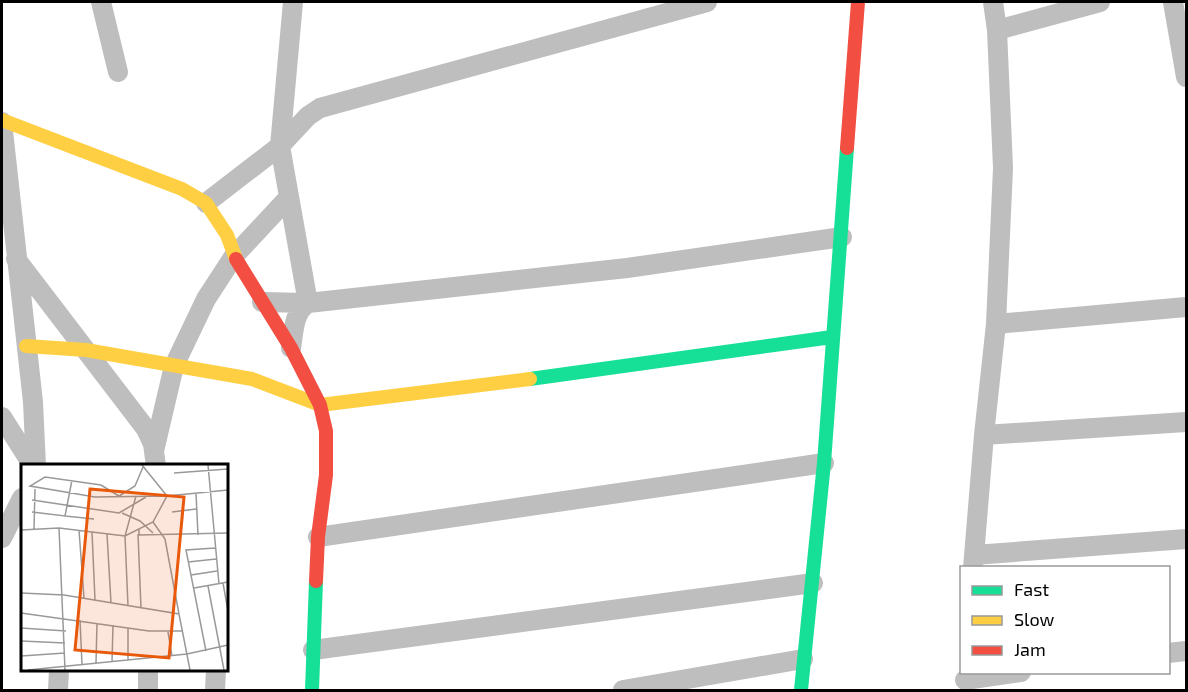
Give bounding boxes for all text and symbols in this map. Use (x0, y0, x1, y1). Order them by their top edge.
inset map (21, 464, 228, 671)
legend (960, 566, 1170, 674)
text: Fast (1014, 578, 1049, 600)
text: Slow (1014, 608, 1055, 630)
text: Jam (1014, 638, 1046, 660)

